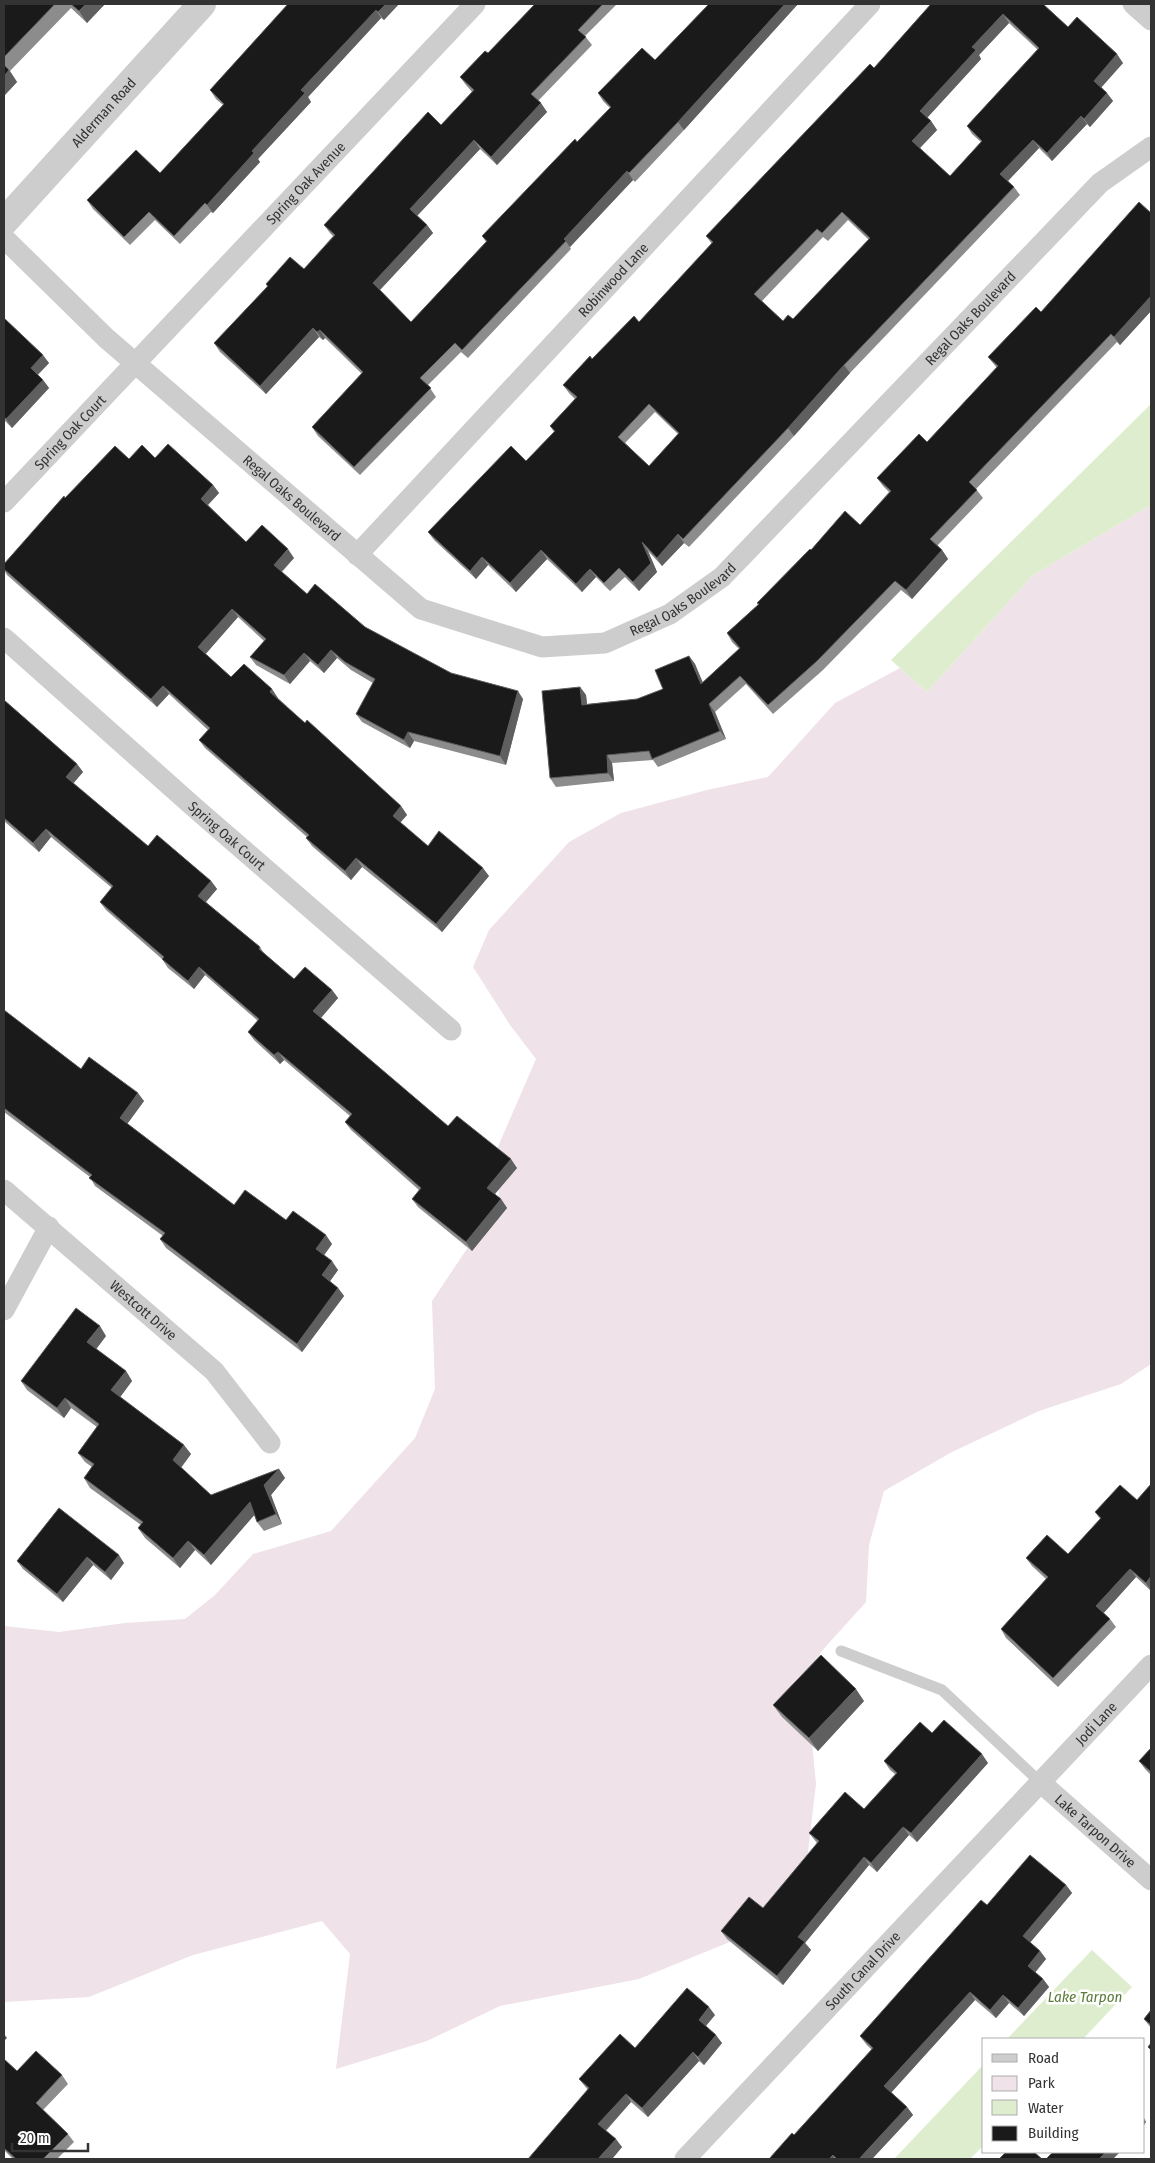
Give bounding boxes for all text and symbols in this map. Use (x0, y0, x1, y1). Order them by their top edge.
street label: Alderman Road (68, 75, 140, 151)
street label: Spring Oak Avenue (263, 138, 349, 228)
street label: Robinwood Lane (575, 239, 652, 321)
street label: Regal Oaks Boulevard (922, 268, 1020, 369)
street label: Spring Oak Court (31, 391, 110, 473)
street label: Regal Oaks Boulevard (239, 452, 344, 545)
street label: Regal Oaks Boulevard (627, 560, 740, 640)
street label: Spring Oak Court (185, 798, 269, 874)
street label: Westcott Drive (106, 1277, 180, 1344)
street label: Jodi Lane (1072, 1699, 1121, 1749)
street label: Lake Tarpon Drive (1051, 1791, 1139, 1872)
street label: South Canal Drive (822, 1928, 904, 2014)
water label: Lake Tarpon (1048, 1988, 1122, 2006)
legend (982, 2038, 1145, 2153)
text: Road (1028, 2049, 1059, 2067)
text: Park (1028, 2074, 1055, 2092)
text: Water (1028, 2099, 1064, 2117)
scale bar (12, 2120, 89, 2152)
text: Building (1028, 2124, 1079, 2142)
text: 20 m (20, 2129, 50, 2147)

